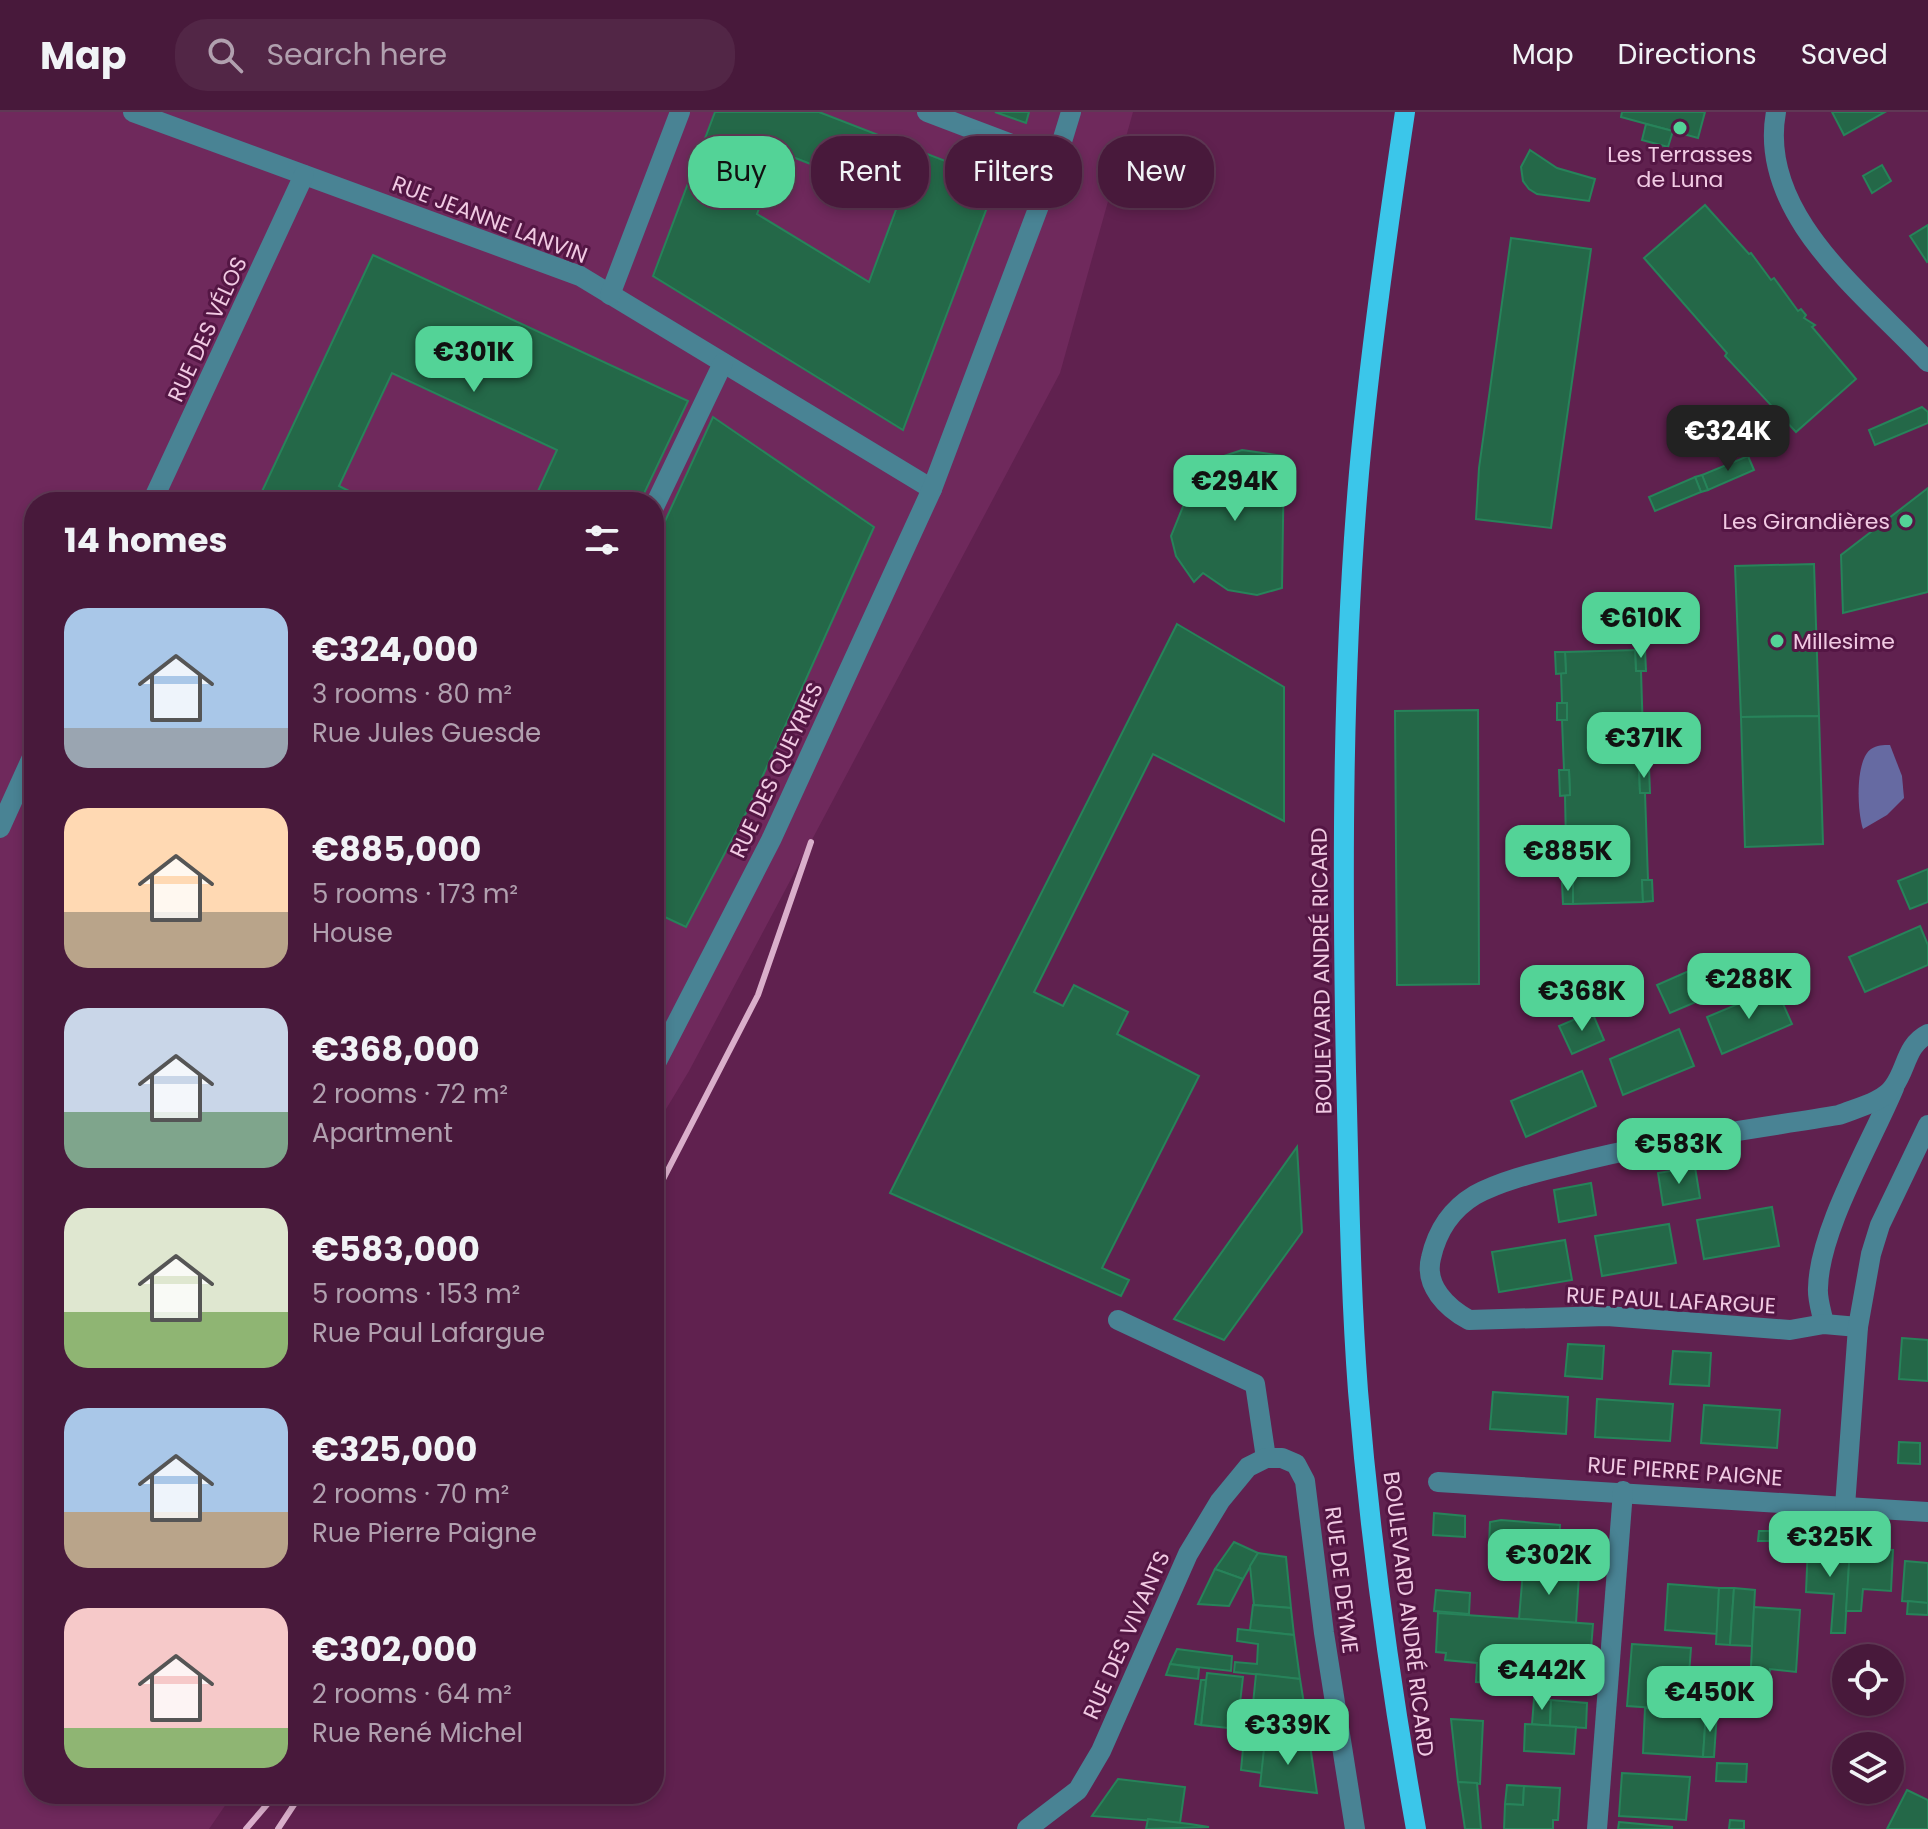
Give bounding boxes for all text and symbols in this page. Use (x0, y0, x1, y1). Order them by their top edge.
search box (175, 19, 735, 91)
text: Map (40, 29, 127, 82)
icon: search (203, 33, 247, 77)
text: Search here (267, 33, 447, 76)
text: Map (1512, 35, 1574, 74)
text: Directions (1618, 35, 1757, 74)
text: Saved (1801, 35, 1888, 74)
marker: Les Terrasses de Luna (1671, 119, 1689, 137)
chip: Buy (688, 136, 795, 208)
chip: Rent (811, 136, 929, 208)
chip: Filters (945, 136, 1082, 208)
chip: New (1098, 136, 1214, 208)
place label: Les Terrasses de Luna (1607, 139, 1753, 195)
street label: RUE JEANNE LANVIN (388, 168, 592, 271)
street label: RUE DES VÉLOS (160, 252, 255, 407)
pin: €301K (418, 326, 530, 394)
text: €301K (433, 334, 515, 370)
pin: €324K (1672, 405, 1784, 473)
text: €324K (1685, 413, 1772, 449)
pin: €294K (1179, 455, 1291, 523)
text: €294K (1191, 463, 1279, 499)
place label: Les Girandières (1723, 506, 1890, 537)
marker: Les Girandières (1897, 512, 1915, 530)
text: 14 homes (64, 516, 228, 564)
icon: filters (580, 518, 624, 562)
pin: €610K (1585, 592, 1697, 660)
text: €610K (1600, 600, 1682, 636)
text: €324,000 (312, 625, 478, 673)
place label: Millesime (1793, 626, 1895, 657)
marker: Millesime (1768, 632, 1786, 650)
icon: home (128, 640, 224, 736)
text: 3 rooms · 80 m² (312, 676, 512, 712)
street label: RUE DES QUEYRIES (722, 677, 831, 863)
pin: €371K (1588, 712, 1700, 780)
text: Rue Jules Guesde (312, 715, 541, 751)
text: €371K (1605, 720, 1683, 756)
text: €885,000 (312, 825, 482, 873)
pin: €885K (1512, 825, 1624, 893)
street label: BOULEVARD ANDRÉ RICARD (1303, 827, 1340, 1115)
text: €885K (1523, 833, 1613, 869)
icon: home (128, 840, 224, 936)
text: 5 rooms · 173 m² (312, 876, 518, 912)
text: House (312, 915, 393, 951)
pin: €288K (1693, 953, 1805, 1021)
text: €288K (1705, 961, 1793, 997)
pin: €368K (1526, 965, 1638, 1033)
text: €368K (1538, 973, 1626, 1009)
text: €368,000 (312, 1025, 480, 1073)
icon: home (128, 1040, 224, 1136)
text: 2 rooms · 72 m² (312, 1076, 508, 1112)
text: Apartment (312, 1115, 453, 1151)
pin: €583K (1623, 1118, 1735, 1186)
text: €583K (1635, 1126, 1723, 1162)
text: €583,000 (312, 1225, 480, 1273)
icon: home (128, 1240, 224, 1336)
text: 5 rooms · 153 m² (312, 1276, 520, 1312)
street label: RUE PAUL LAFARGUE (1565, 1280, 1777, 1321)
text: Rue Paul Lafargue (312, 1315, 545, 1351)
text: €325,000 (312, 1425, 477, 1473)
icon: home (128, 1440, 224, 1536)
street label: RUE PIERRE PAIGNE (1586, 1449, 1784, 1494)
street label: BOULEVARD ANDRÉ RICARD (1376, 1470, 1441, 1758)
text: 2 rooms · 70 m² (312, 1476, 509, 1512)
street label: RUE DE DEYME (1317, 1505, 1366, 1655)
pin: €325K (1774, 1511, 1886, 1579)
text: Rue Pierre Paigne (312, 1515, 537, 1551)
text: €325K (1787, 1519, 1873, 1555)
pin: €302K (1493, 1529, 1605, 1597)
text: €302K (1506, 1537, 1592, 1573)
street label: RUE DES VIVANTS (1075, 1546, 1177, 1724)
text: €302,000 (312, 1625, 477, 1673)
icon: home (128, 1640, 224, 1736)
pin: €442K (1486, 1644, 1598, 1712)
map controls (1832, 1644, 1904, 1804)
button: locate (1832, 1644, 1904, 1716)
text: €442K (1498, 1652, 1586, 1688)
pin: €450K (1654, 1666, 1766, 1734)
text: €450K (1665, 1674, 1755, 1710)
text: 2 rooms · 64 m² (312, 1676, 512, 1712)
pin: €339K (1232, 1699, 1344, 1767)
text: €339K (1245, 1707, 1331, 1743)
text: Rue René Michel (312, 1715, 523, 1751)
button: layers (1832, 1732, 1904, 1804)

